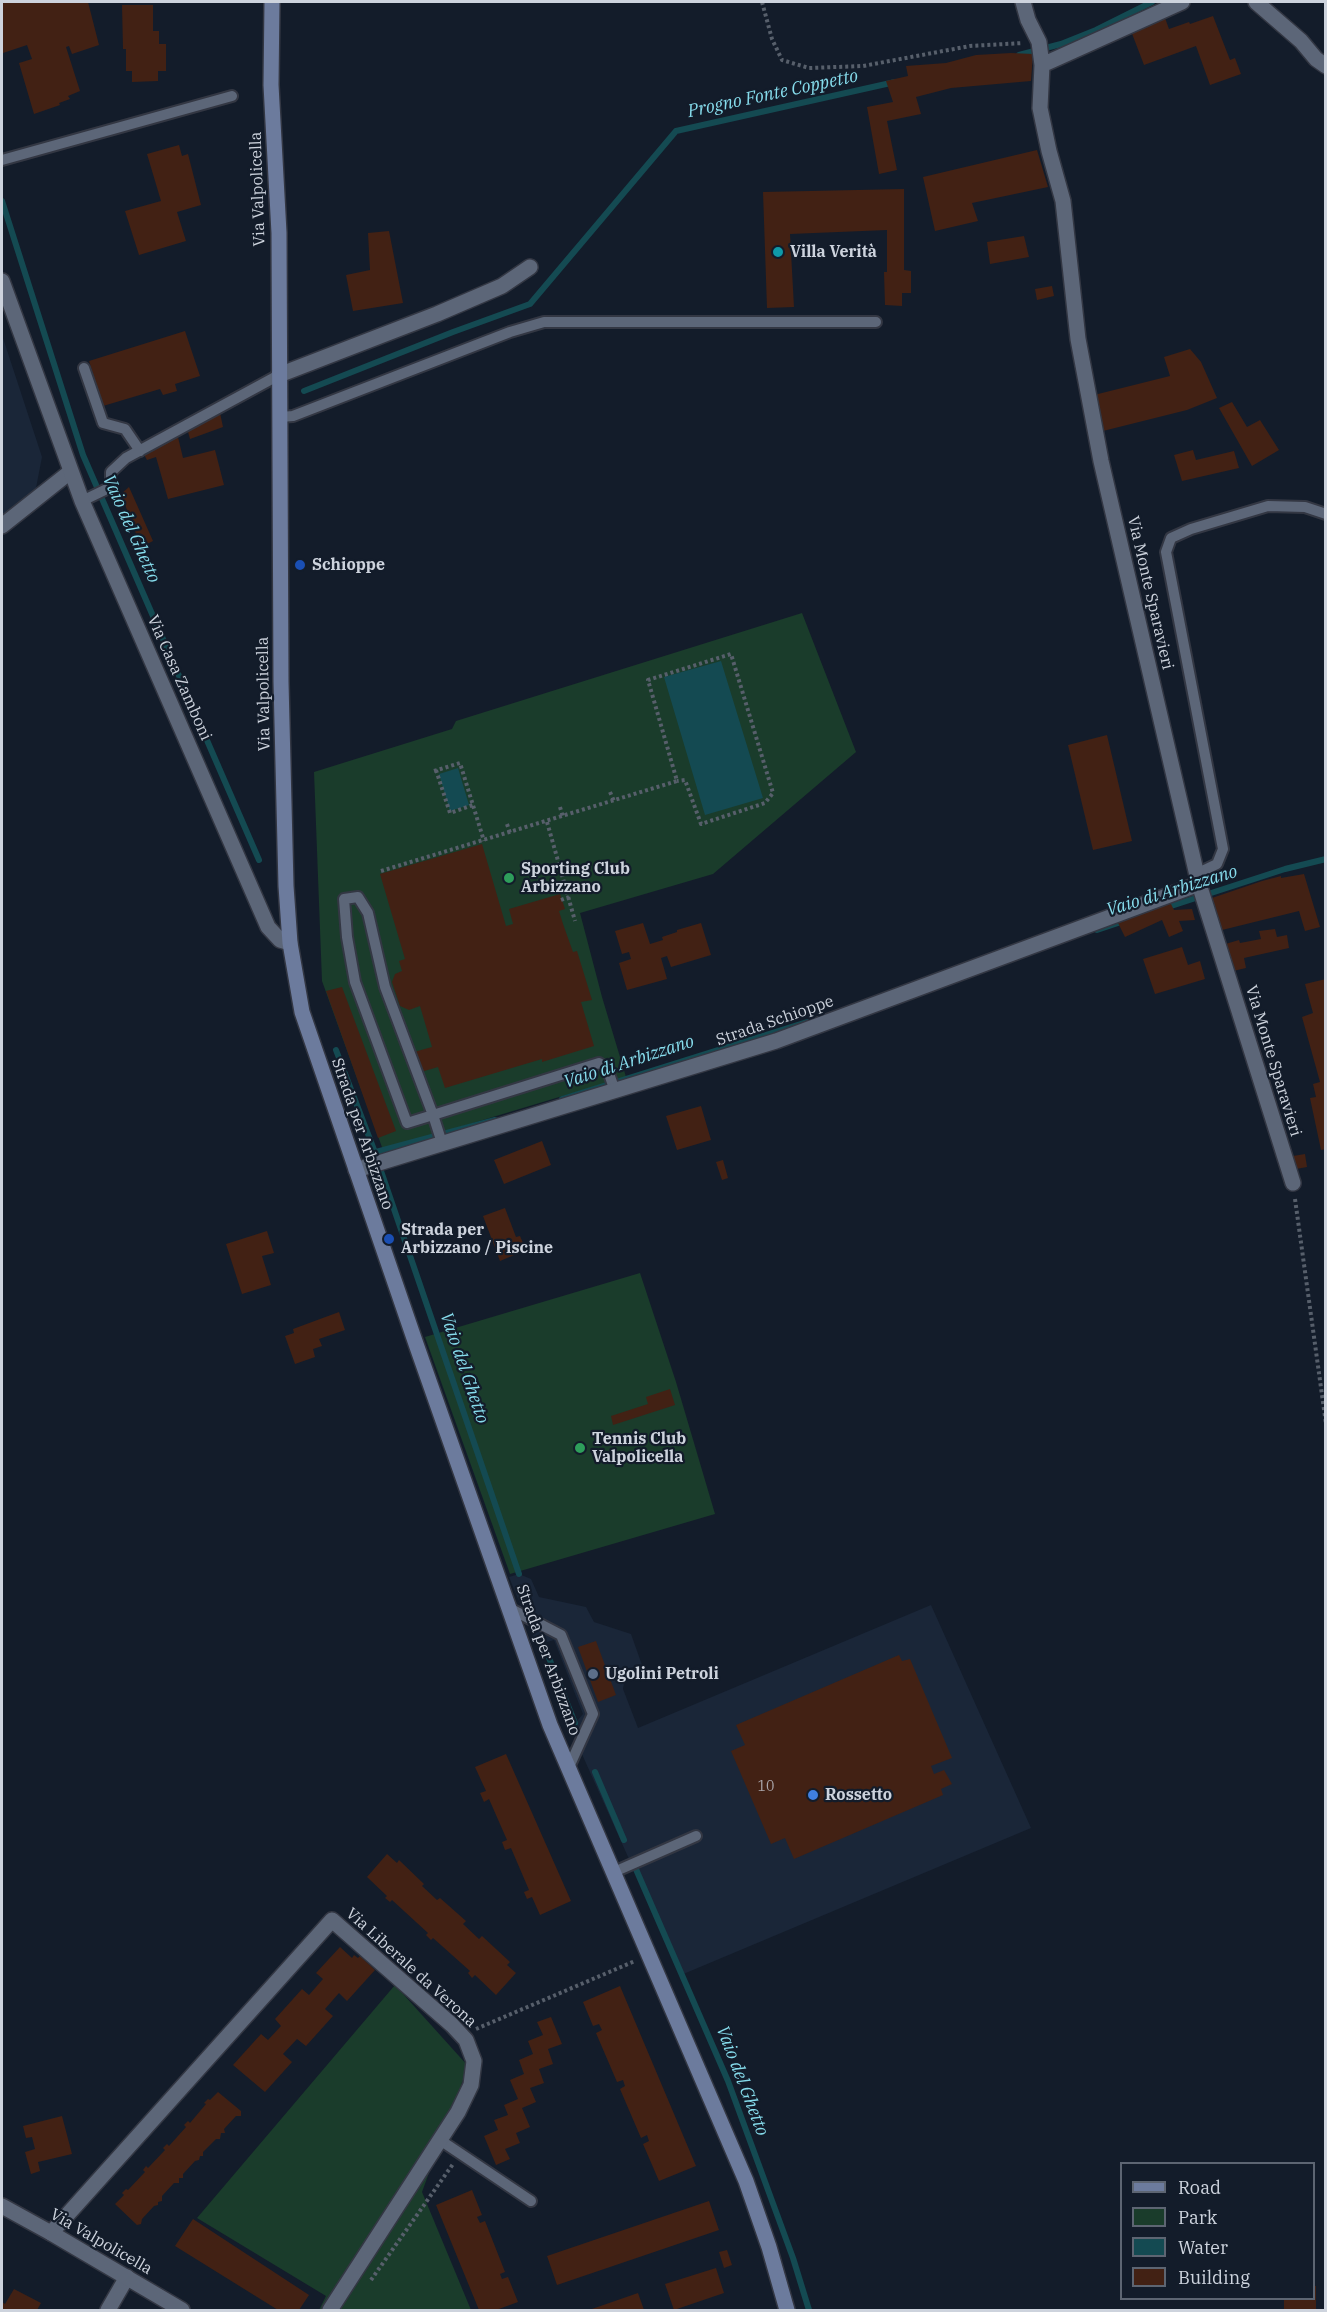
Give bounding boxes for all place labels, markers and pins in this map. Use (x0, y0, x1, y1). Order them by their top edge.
place label: Villa Verità (790, 242, 877, 262)
marker: Villa Verità (771, 245, 785, 259)
place label: Schioppe (312, 555, 385, 575)
marker: Schioppe (293, 558, 307, 572)
place label: Sporting Club Arbizzano (521, 859, 630, 897)
marker: Sporting Club Arbizzano (502, 871, 516, 885)
place label: Strada per Arbizzano / Piscine (401, 1220, 553, 1258)
marker: Strada per Arbizzano / Piscine (382, 1232, 396, 1246)
place label: Tennis Club Valpolicella (592, 1429, 686, 1467)
marker: Tennis Club Valpolicella (573, 1441, 587, 1455)
place label: Ugolini Petroli (605, 1664, 719, 1684)
marker: Ugolini Petroli (586, 1667, 600, 1681)
place label: Rossetto (825, 1785, 892, 1805)
marker: Rossetto (806, 1788, 820, 1802)

